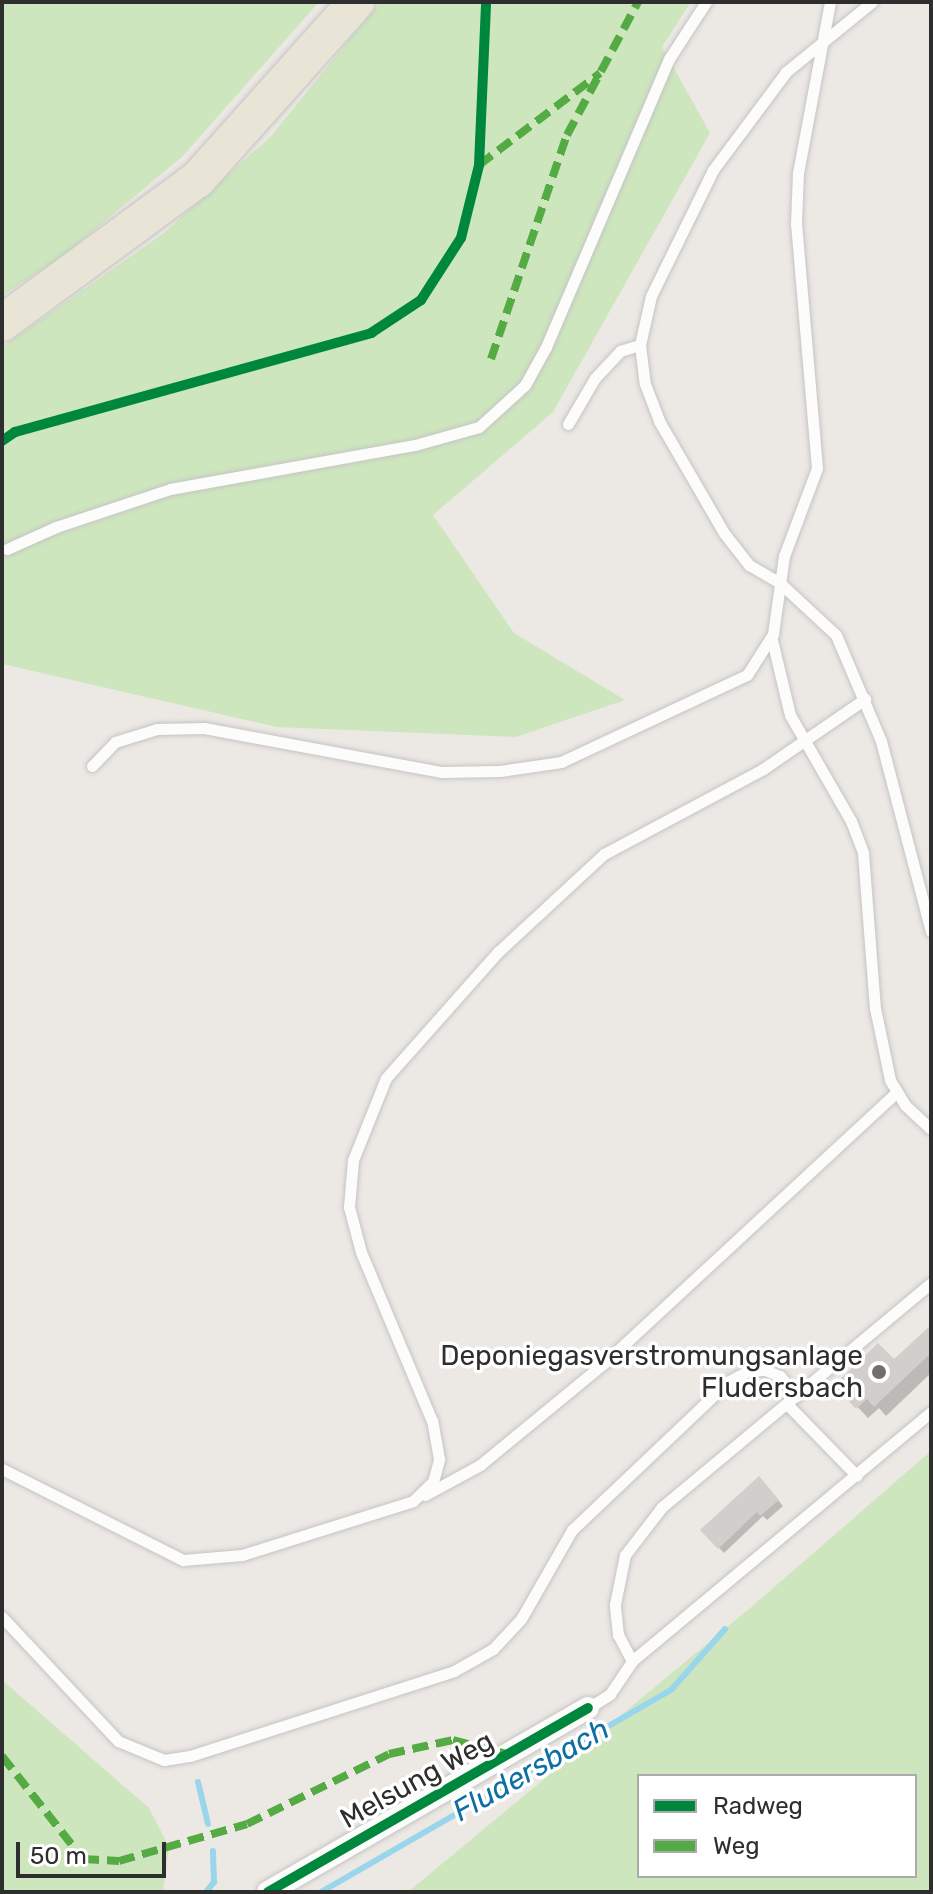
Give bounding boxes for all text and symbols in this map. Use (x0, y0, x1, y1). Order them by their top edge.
place label: Deponiegasverstromungsanlage Fludersbach (440, 1339, 863, 1405)
marker: Deponiegasverstromungsanlage Fludersbach (870, 1363, 888, 1381)
water label: Fludersbach (446, 1711, 616, 1829)
street label: Melsung Weg (334, 1724, 500, 1836)
legend (637, 1774, 917, 1878)
text: Radweg (713, 1792, 803, 1820)
scale bar (20, 1826, 170, 1876)
text: Weg (713, 1832, 760, 1860)
text: 50 m (30, 1842, 87, 1870)

